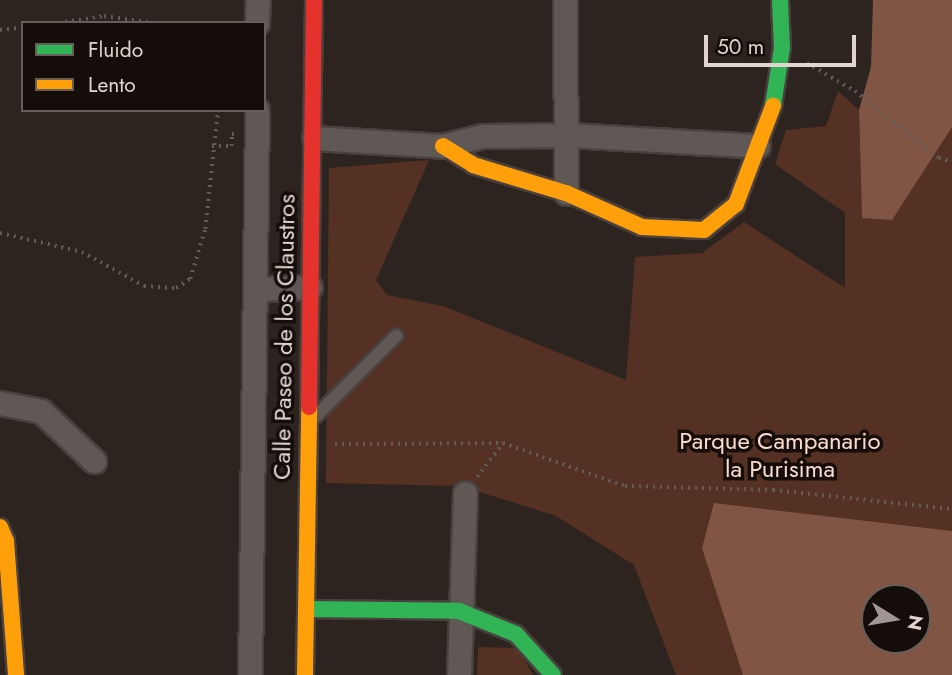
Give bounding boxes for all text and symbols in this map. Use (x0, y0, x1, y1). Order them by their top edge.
legend (21, 21, 266, 112)
scale bar (707, 21, 859, 65)
text: 50 m (717, 32, 764, 62)
text: Fluido (88, 35, 143, 65)
text: Lento (88, 70, 136, 100)
street label: Calle Paseo de los Claustros (267, 194, 301, 480)
park label: Parque Campanario la Purisima (679, 427, 881, 483)
north arrow (861, 584, 931, 654)
text: N (900, 613, 930, 633)

